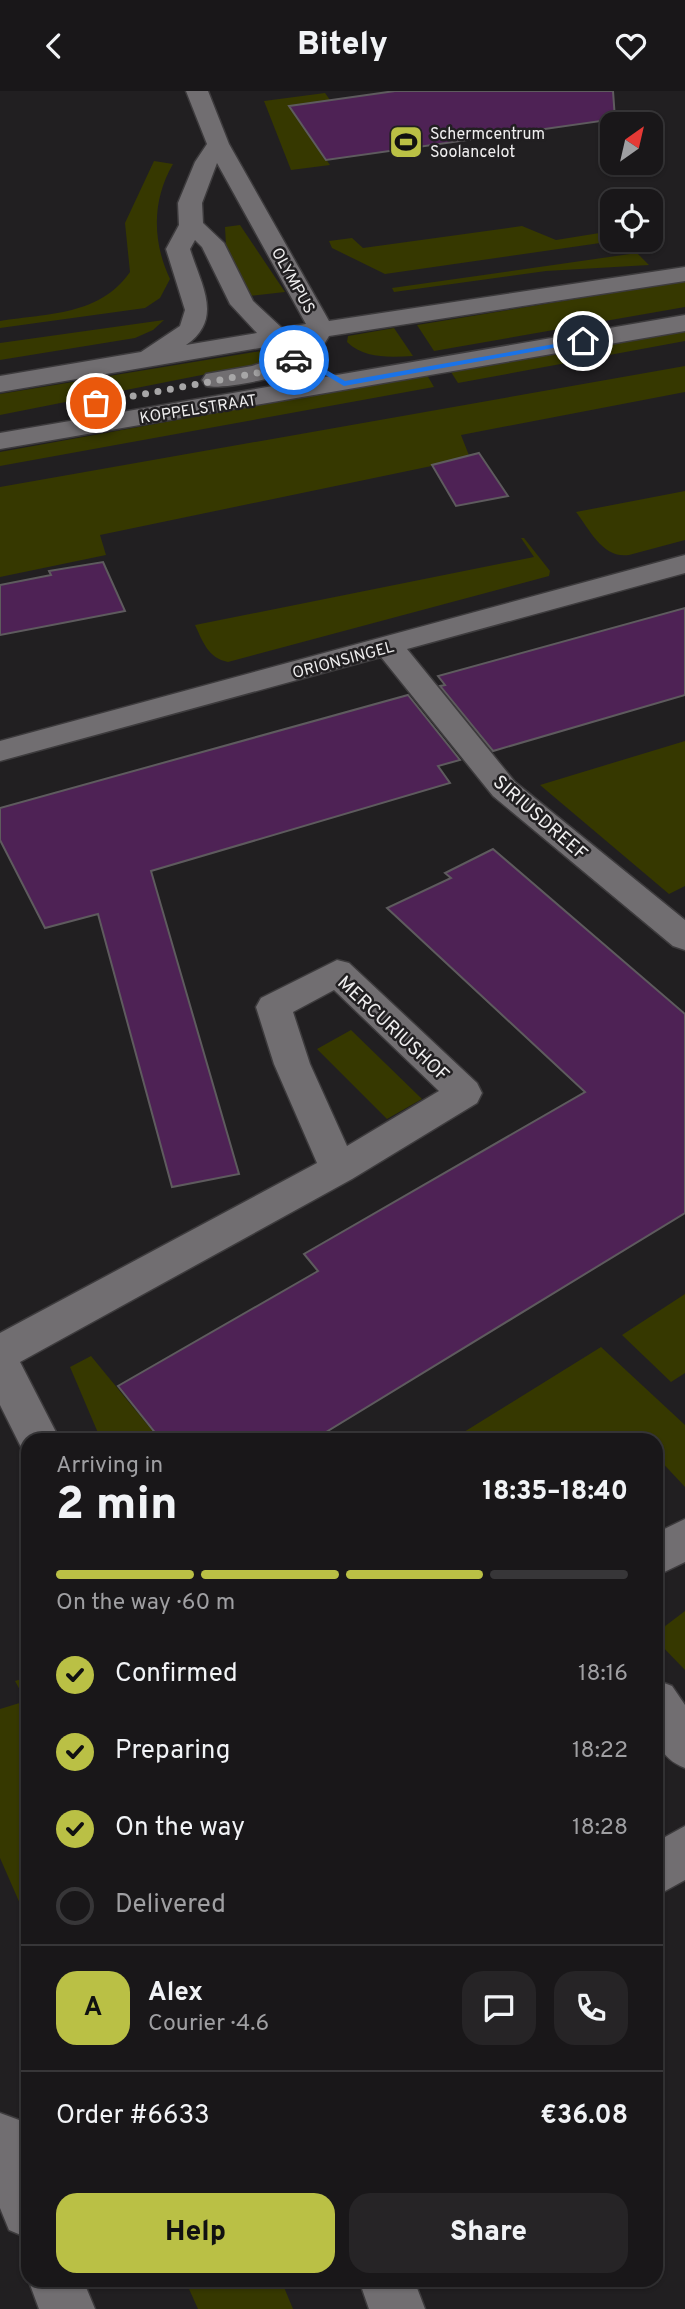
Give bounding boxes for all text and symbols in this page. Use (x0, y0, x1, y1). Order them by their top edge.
text: Bitely (297, 26, 388, 66)
icon: back (35, 27, 73, 65)
icon: heart (612, 27, 650, 65)
north arrow (600, 112, 663, 175)
map controls (600, 112, 663, 252)
sports icon: Schermcentrum Soolancelot (387, 123, 425, 161)
place label: Schermcentrum Soolancelot (430, 125, 545, 163)
button: locate (600, 189, 663, 252)
street label: OLYMPUS (266, 244, 319, 317)
pin (553, 311, 613, 371)
icon: home (564, 322, 602, 360)
courier (259, 325, 329, 395)
icon: car (275, 341, 313, 379)
pin (66, 373, 126, 433)
icon: bag (77, 384, 115, 422)
street label: KOPPELSTRAAT (138, 391, 258, 429)
street label: ORIONSINGEL (290, 638, 397, 684)
street label: SIRIUSDREEF (487, 771, 592, 866)
street label: MERCURIUSHOF (332, 971, 454, 1088)
text: Arriving in (56, 1452, 163, 1481)
text: 18:35–18:40 (482, 1476, 628, 1509)
text: 2 min (56, 1477, 178, 1536)
text: On the way · 60 m (56, 1589, 235, 1618)
icon: check (56, 1656, 94, 1694)
text: Confirmed (115, 1658, 238, 1691)
text: 18:16 (578, 1660, 628, 1689)
icon: check (56, 1733, 94, 1771)
text: Preparing (115, 1735, 230, 1768)
text: 18:22 (572, 1737, 628, 1766)
icon: check (56, 1810, 94, 1848)
text: On the way (115, 1812, 245, 1845)
text: 18:28 (572, 1814, 628, 1843)
text: Delivered (115, 1889, 226, 1922)
button: chat (462, 1971, 536, 2045)
button: phone (554, 1971, 628, 2045)
text: Alex (148, 1977, 203, 2010)
text: A (84, 1992, 102, 2025)
text: Courier · 4.6 (148, 2010, 269, 2039)
text: Order #6633 (56, 2100, 210, 2133)
text: €36.08 (540, 2100, 628, 2133)
button: Help (56, 2193, 335, 2273)
button: Share (349, 2193, 628, 2273)

